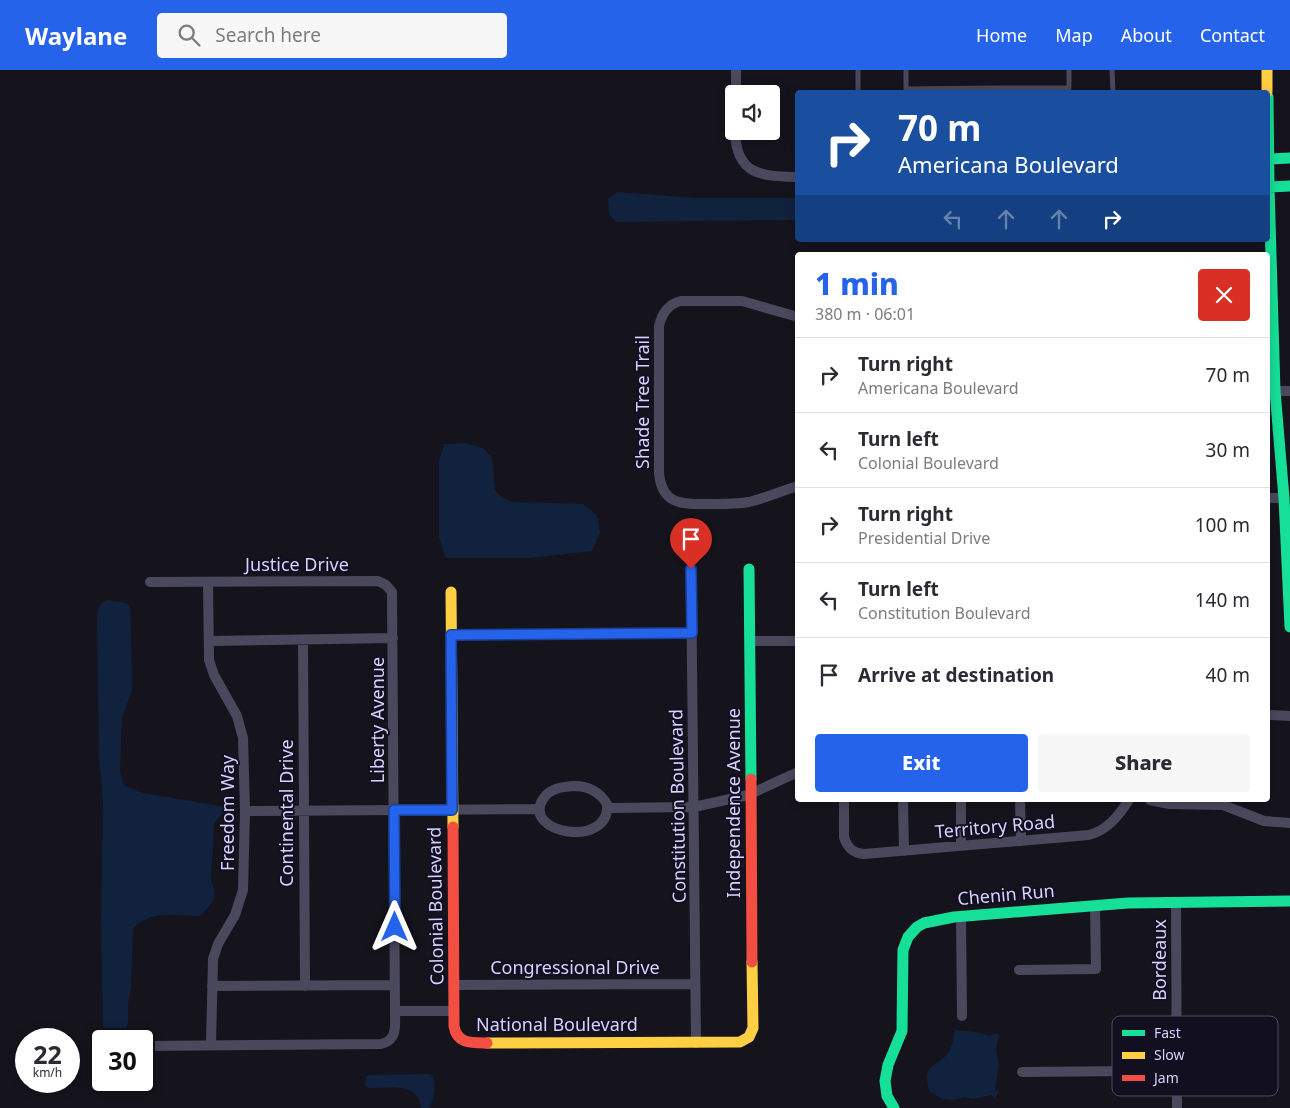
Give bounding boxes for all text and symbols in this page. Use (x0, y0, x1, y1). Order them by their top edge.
search box (157, 13, 507, 58)
text: Waylane (25, 19, 127, 52)
icon: search (175, 21, 203, 49)
text: Search here (215, 22, 321, 48)
text: Home (976, 23, 1027, 47)
text: Map (1055, 23, 1093, 47)
text: About (1121, 23, 1172, 47)
text: Contact (1200, 23, 1265, 47)
map controls (725, 85, 780, 140)
button: sound (725, 85, 780, 140)
text: 70 m (898, 104, 981, 151)
icon: right (815, 110, 880, 175)
text: Americana Boulevard (898, 149, 1119, 179)
icon: left (939, 205, 967, 233)
icon: ahead (992, 205, 1020, 233)
icon: ahead (1045, 205, 1073, 233)
icon: right (1098, 205, 1126, 233)
text: 1 min (815, 263, 899, 304)
button: close (1198, 269, 1250, 321)
text: 380 m · 06:01 (815, 303, 915, 325)
street label: Shade Tree Trail (630, 335, 654, 469)
text: Turn right (858, 351, 953, 377)
icon: right (815, 361, 843, 389)
text: 70 m (1206, 362, 1250, 388)
text: Americana Boulevard (858, 377, 1019, 399)
text: Turn left (858, 426, 939, 452)
icon: left (815, 436, 843, 464)
text: 30 m (1206, 437, 1250, 463)
text: Colonial Boulevard (858, 452, 999, 474)
text: Turn right (858, 501, 953, 527)
icon: right (815, 511, 843, 539)
text: 100 m (1195, 512, 1250, 538)
pin (670, 518, 712, 569)
icon: arrive (677, 525, 705, 553)
text: Presidential Drive (858, 527, 990, 549)
street label: Justice Drive (243, 552, 349, 576)
text: Turn left (858, 576, 939, 602)
icon: left (815, 586, 843, 614)
text: 140 m (1195, 587, 1250, 613)
text: Constitution Boulevard (858, 602, 1031, 624)
street label: Liberty Avenue (365, 657, 389, 783)
icon: arrive (815, 661, 843, 689)
text: Arrive at destination (858, 662, 1054, 688)
text: 40 m (1206, 662, 1250, 688)
street label: Independence Avenue (721, 708, 745, 898)
street label: Constitution Boulevard (663, 709, 691, 903)
button: Exit (815, 734, 1028, 792)
button: Share (1038, 734, 1250, 792)
street label: Continental Drive (274, 739, 298, 887)
street label: Freedom Way (215, 754, 239, 871)
street label: Territory Road (934, 809, 1056, 843)
street label: Colonial Boulevard (422, 827, 448, 985)
street label: Chenin Run (956, 878, 1056, 910)
position arrow (368, 900, 420, 952)
street label: Bordeaux (1147, 919, 1171, 1001)
street label: Congressional Drive (490, 955, 660, 979)
street label: National Boulevard (476, 1012, 638, 1036)
legend (1112, 1016, 1278, 1096)
text: Fast (1154, 1023, 1181, 1042)
speed limit sign: 30 (90, 1028, 155, 1093)
text: 22 (33, 1037, 62, 1071)
text: Slow (1154, 1045, 1185, 1064)
text: km/h (33, 1064, 62, 1081)
text: Jam (1152, 1068, 1179, 1087)

